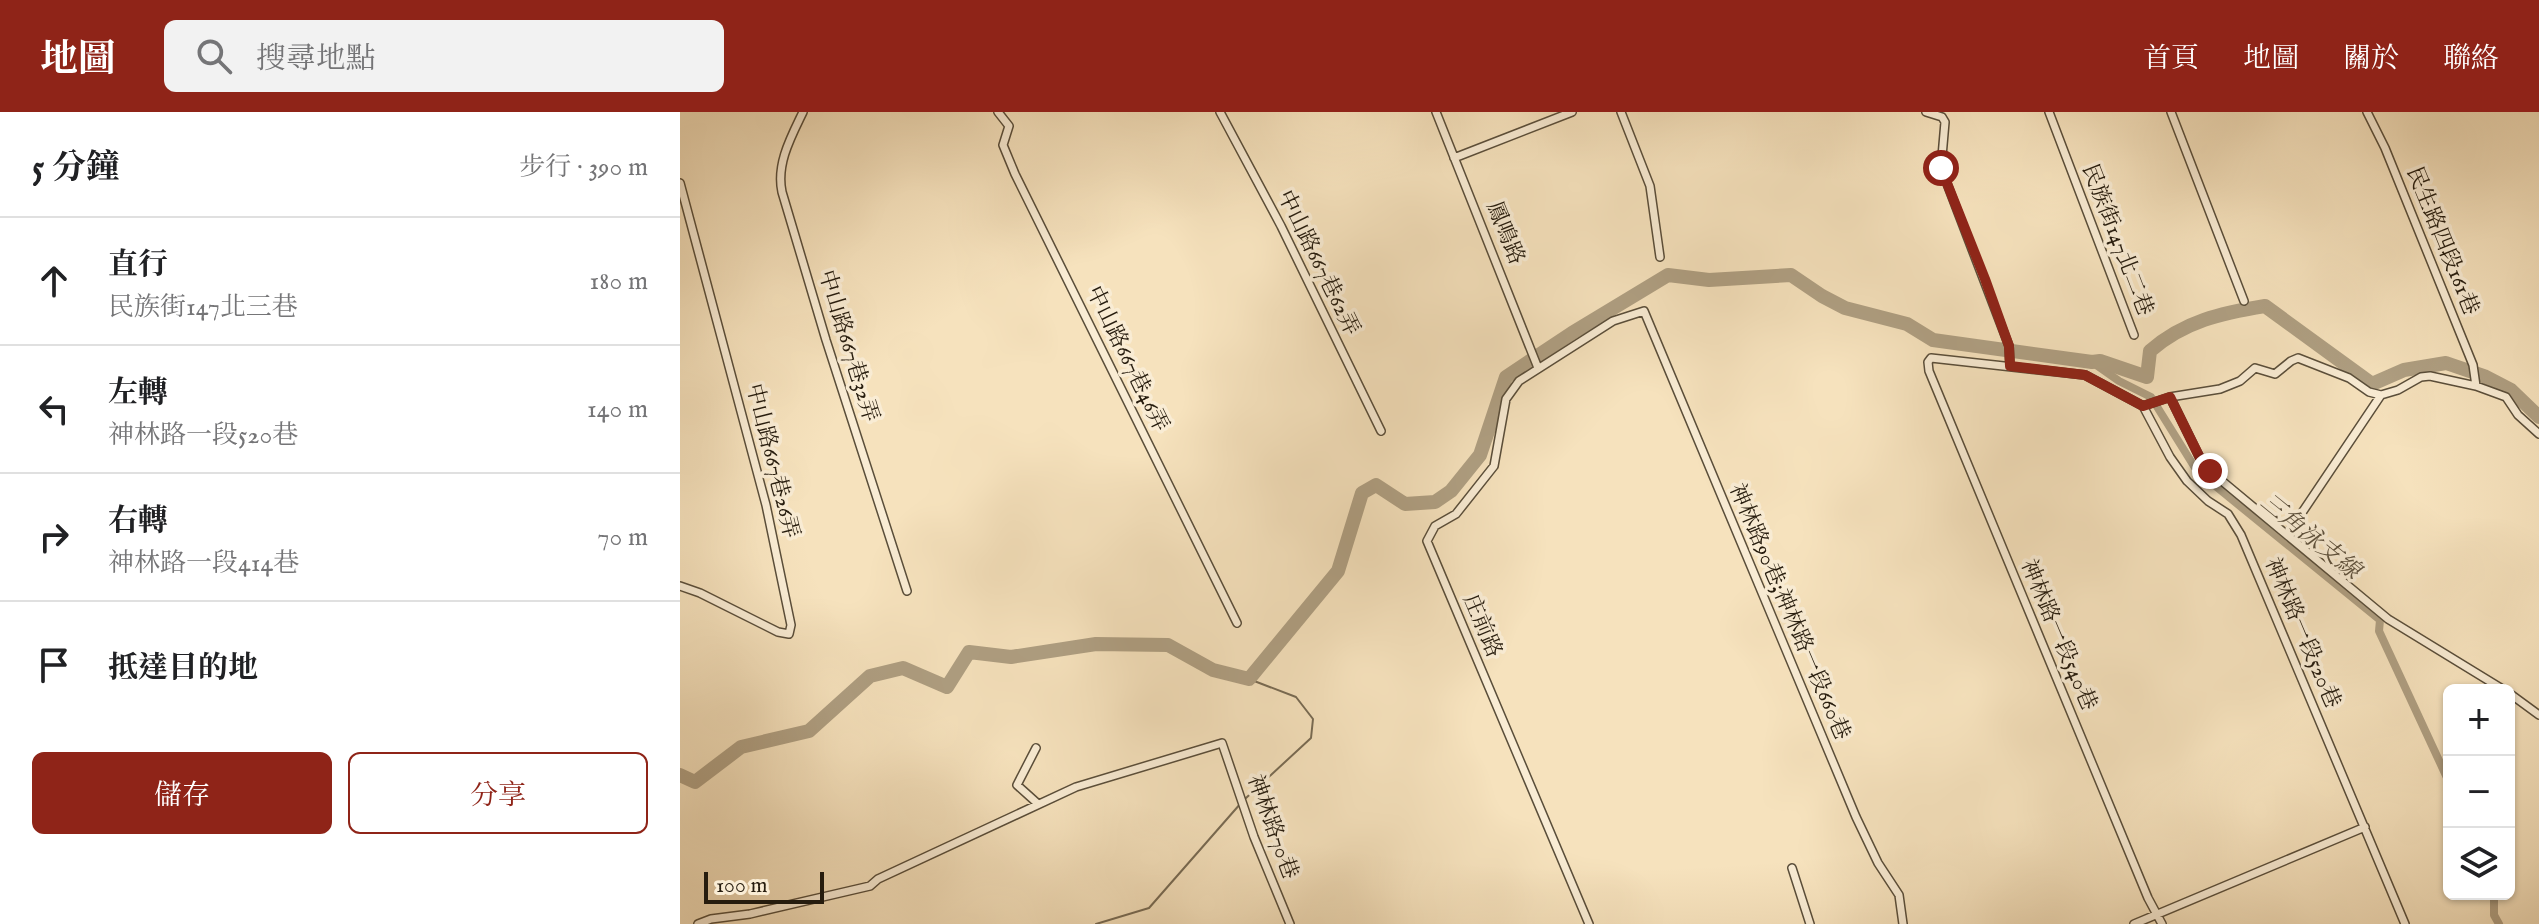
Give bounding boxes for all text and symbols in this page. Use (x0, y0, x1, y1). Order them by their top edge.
search box (164, 20, 724, 92)
icon: search (192, 34, 236, 78)
text: 地圖 (40, 37, 116, 85)
text: 搜尋地點 (256, 41, 376, 79)
text: 首頁 (2143, 42, 2199, 77)
text: 地圖 (2243, 42, 2299, 77)
text: 關於 (2343, 42, 2399, 77)
text: 聯絡 (2443, 42, 2499, 77)
text: 5 分鐘 (32, 147, 120, 190)
route start (1923, 150, 1959, 186)
text: 步行 · 390 m (519, 151, 648, 184)
street label: 民族街147北二巷 (2075, 160, 2159, 320)
street label: 民生路四段161巷 (2400, 163, 2484, 319)
street label: 中山路667巷62弄 (1271, 186, 1365, 340)
street label: 鳳鳴路 (1480, 197, 1530, 269)
text: 直行 (108, 247, 168, 285)
icon: ahead (32, 259, 76, 303)
text: 180 m (590, 265, 648, 298)
street label: 中山路667巷32弄 (812, 267, 884, 425)
street label: 中山路667巷46弄 (1080, 281, 1174, 437)
text: 民族街147北三巷 (108, 291, 298, 324)
text: 左轉 (108, 375, 168, 413)
street label: 中山路667巷26弄 (739, 381, 805, 541)
icon: left (32, 387, 76, 431)
text: 140 m (587, 393, 648, 426)
text: 神林路一段520巷 (108, 419, 298, 452)
route end (2192, 453, 2228, 489)
street label: 神林路90巷;神林路一段660巷 (1722, 480, 1856, 744)
water label: 三角泳支線 (2254, 487, 2369, 589)
text: 右轉 (108, 503, 168, 541)
icon: right (32, 515, 76, 559)
text: 70 m (597, 521, 648, 554)
text: 神林路一段414巷 (108, 547, 299, 580)
street label: 神林路一段520巷 (2258, 553, 2346, 713)
street label: 神林路一段540巷 (2014, 555, 2102, 715)
street label: 庄前路 (1456, 590, 1508, 662)
icon: arrive (32, 643, 76, 687)
text: 抵達目的地 (108, 650, 258, 688)
map controls (2443, 684, 2515, 900)
button: + (2443, 684, 2515, 756)
button: 儲存 (32, 752, 332, 834)
button: 分享 (348, 752, 648, 834)
button: − (2443, 756, 2515, 828)
street label: 神林路70巷 (1240, 771, 1304, 883)
button: layers (2443, 828, 2515, 900)
scale bar (704, 868, 824, 904)
text: 100 m (716, 872, 768, 900)

